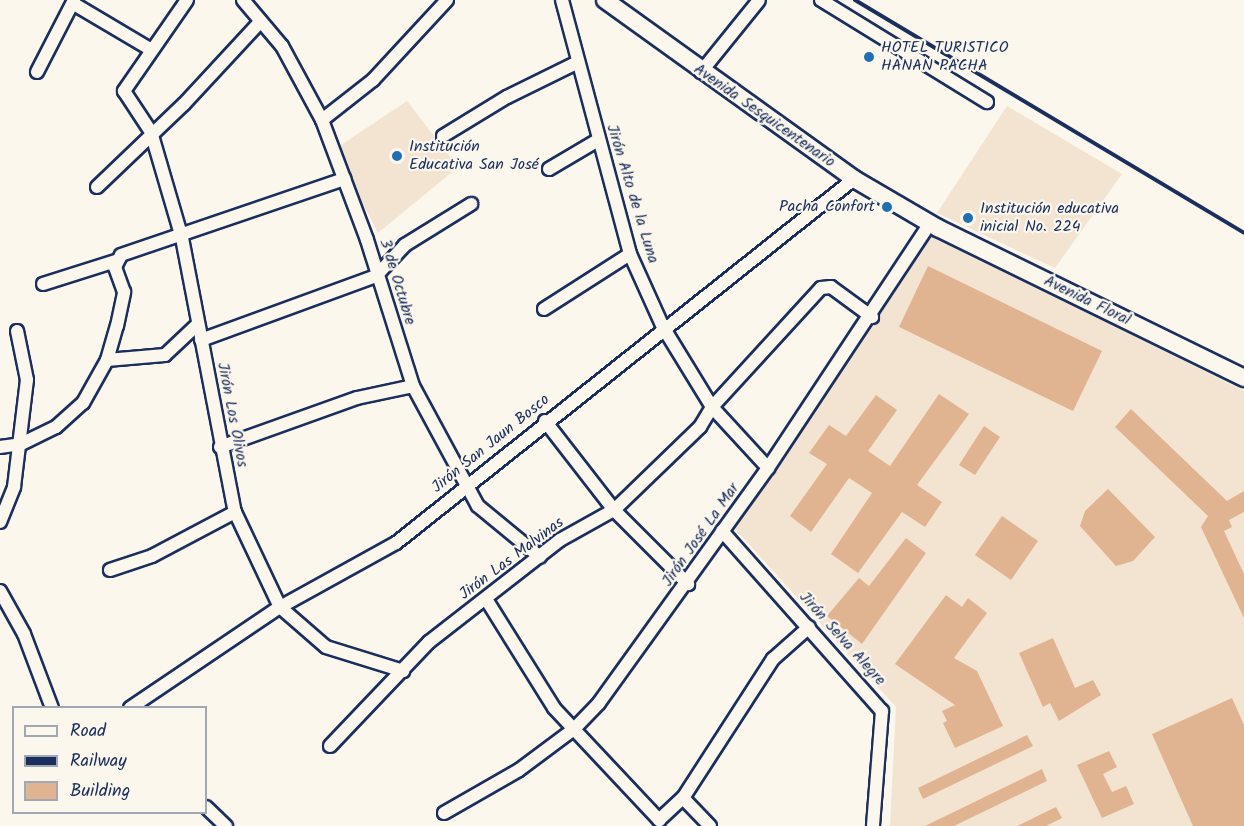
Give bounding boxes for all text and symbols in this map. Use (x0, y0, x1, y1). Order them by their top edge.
place label: HOTEL TURISTICO HANAN PACHA (881, 38, 1008, 76)
marker: HOTEL TURISTICO HANAN PACHA (862, 50, 876, 64)
street label: Avenida Sesquicentenario (690, 60, 838, 172)
street label: Jirón Alto de la Luna (602, 122, 662, 266)
place label: Institución Educativa San José (409, 137, 539, 175)
marker: Institución Educativa San José (390, 149, 404, 163)
place label: Pacha Confort (779, 197, 875, 217)
place label: Institución educativa inicial No. 224 (980, 199, 1119, 237)
marker: Pacha Confort (880, 200, 894, 214)
marker: Institución educativa inicial No. 224 (961, 211, 975, 225)
street label: 3 de Octubre (375, 237, 419, 327)
street label: Avenida Floral (1040, 272, 1134, 330)
street label: Jirón Los Olivos (212, 361, 252, 469)
street label: Jirón San Jaun Bosco (428, 391, 554, 497)
street label: Jirón José La Mar (658, 480, 744, 590)
street label: Jirón Las Malvinas (456, 514, 568, 604)
street label: Jirón Selva Alegre (795, 588, 889, 690)
legend (12, 706, 207, 814)
text: Road (70, 717, 106, 746)
text: Railway (70, 747, 127, 776)
text: Building (70, 777, 130, 806)

